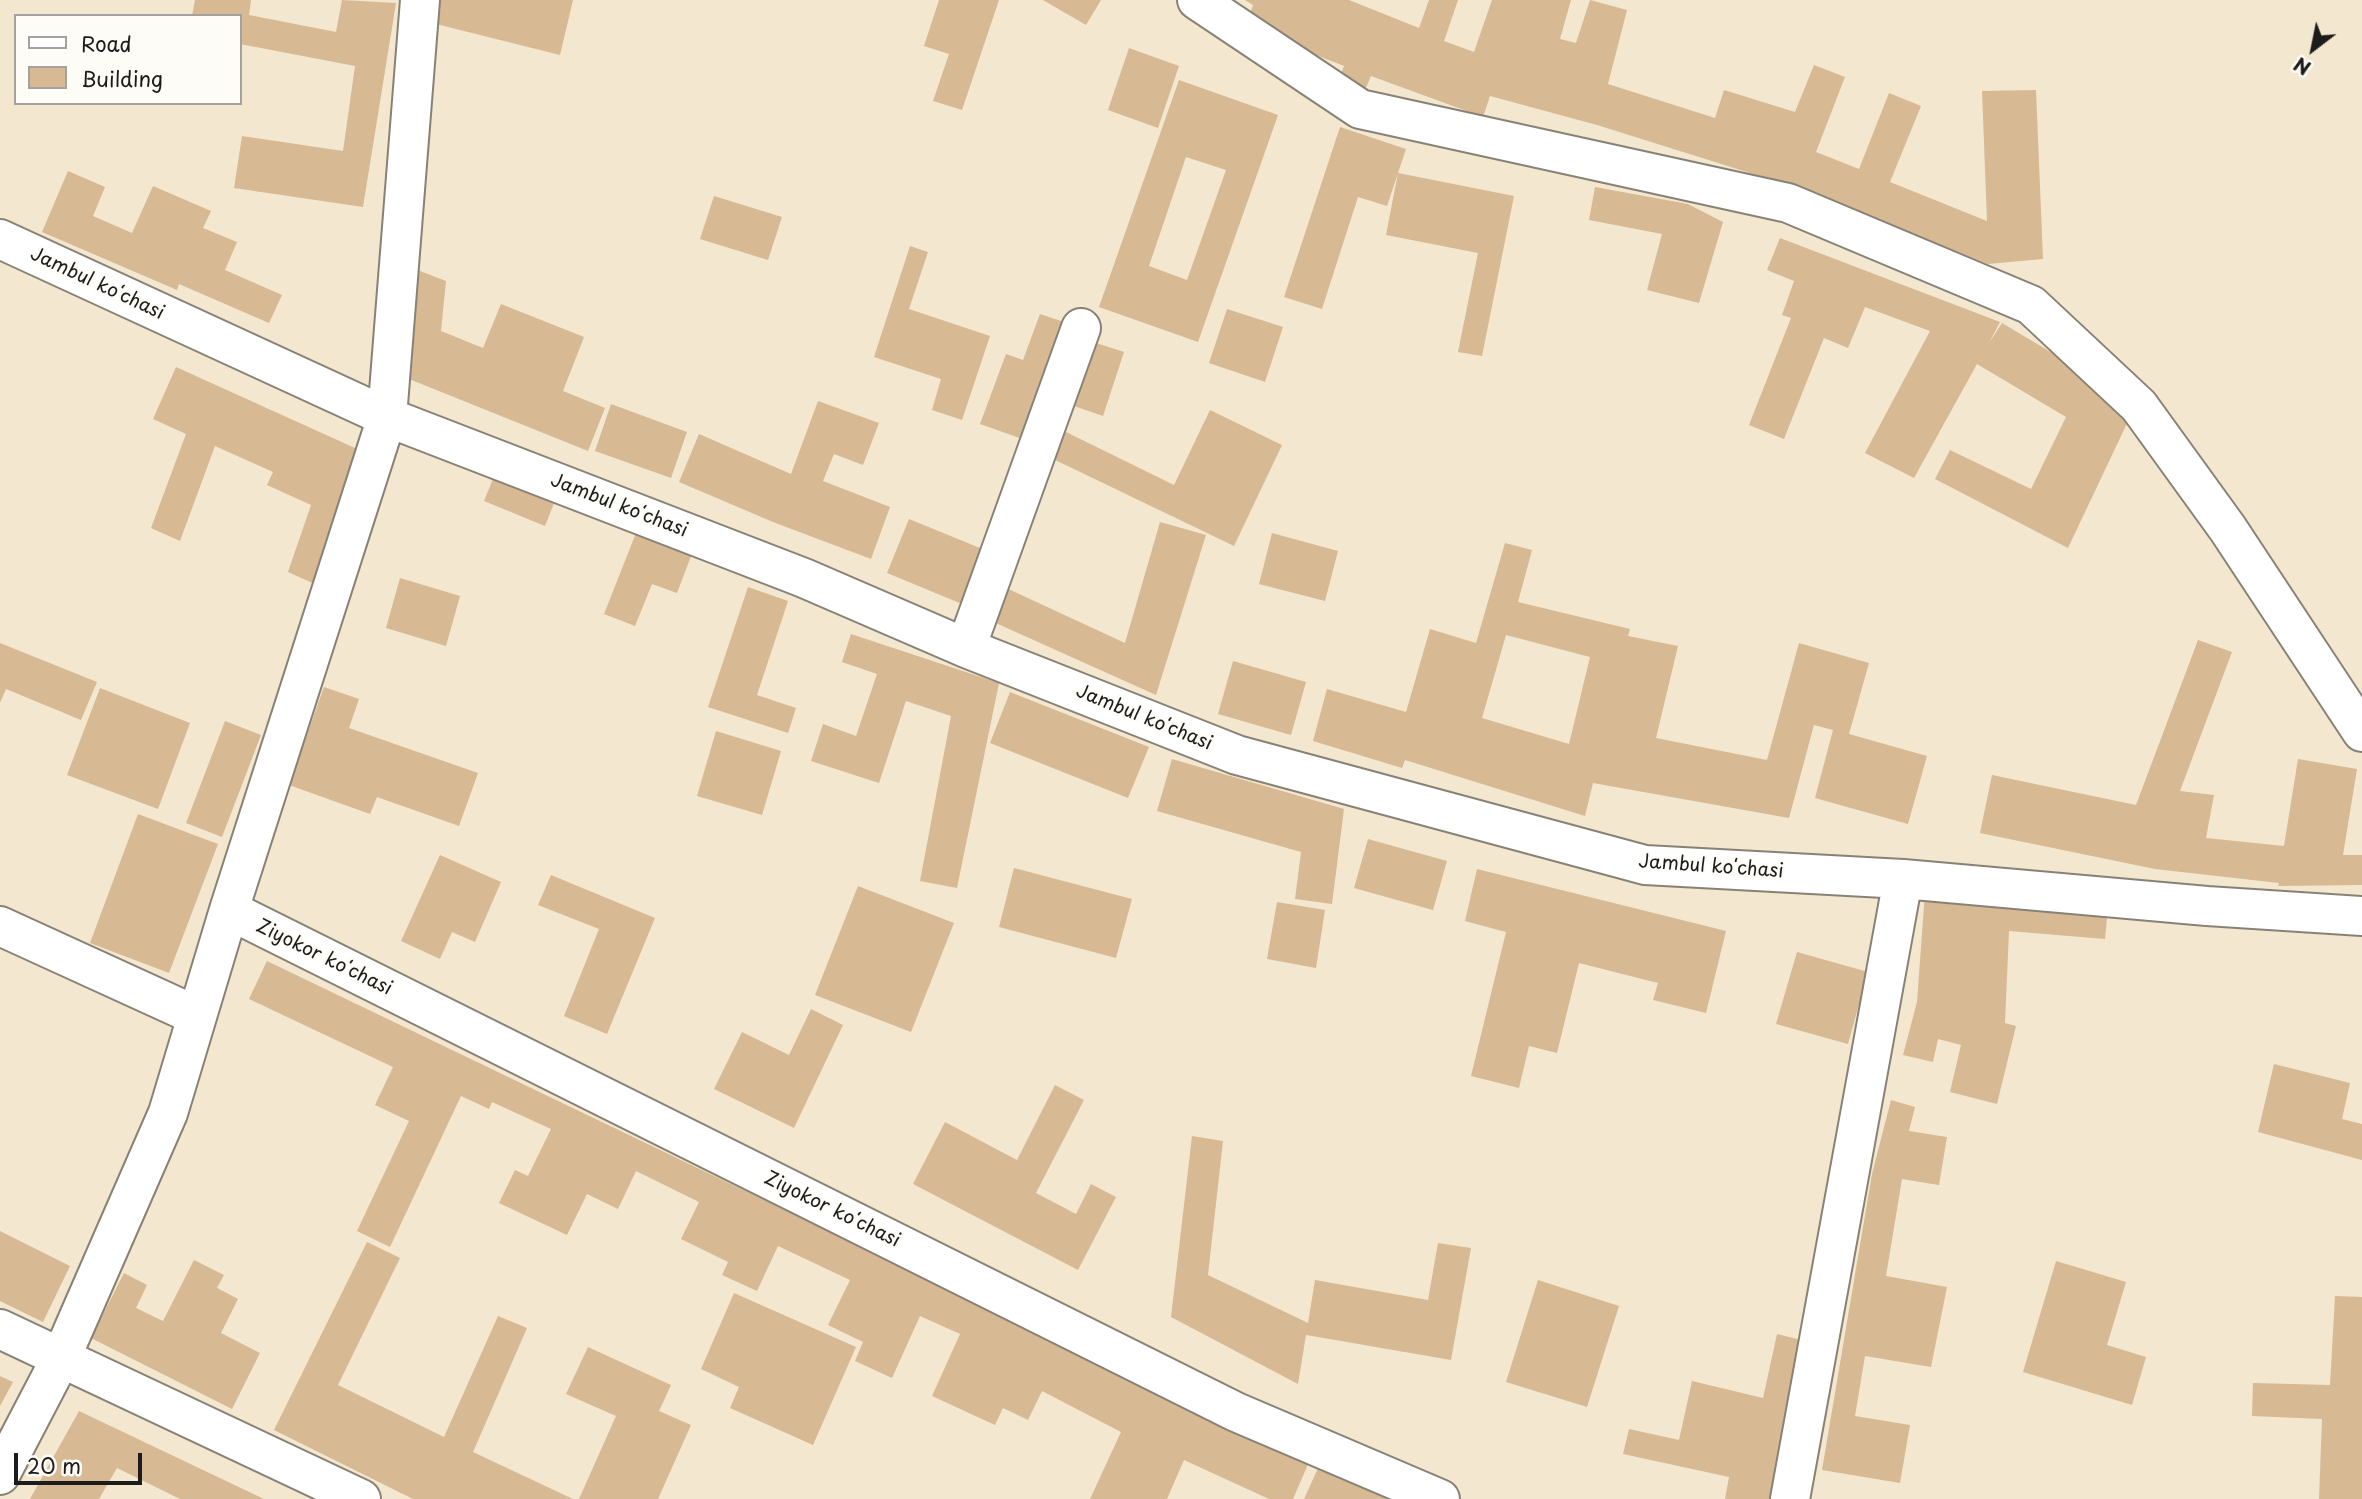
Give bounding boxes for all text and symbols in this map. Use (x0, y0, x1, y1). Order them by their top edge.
legend (14, 14, 242, 105)
north arrow (2278, 14, 2348, 84)
text: Road (81, 27, 132, 59)
text: N (2288, 51, 2316, 83)
text: Building (81, 62, 163, 94)
street label: Jambul koʻchasi (26, 243, 168, 325)
street label: Jambul koʻchasi (547, 469, 691, 543)
street label: Jambul koʻchasi (1072, 680, 1216, 756)
street label: Jambul koʻchasi (1638, 851, 1784, 883)
street label: Ziyokor koʻchasi (252, 915, 396, 1001)
street label: Ziyokor koʻchasi (760, 1167, 904, 1253)
scale bar (18, 1440, 145, 1484)
text: 20 m (27, 1449, 81, 1481)

